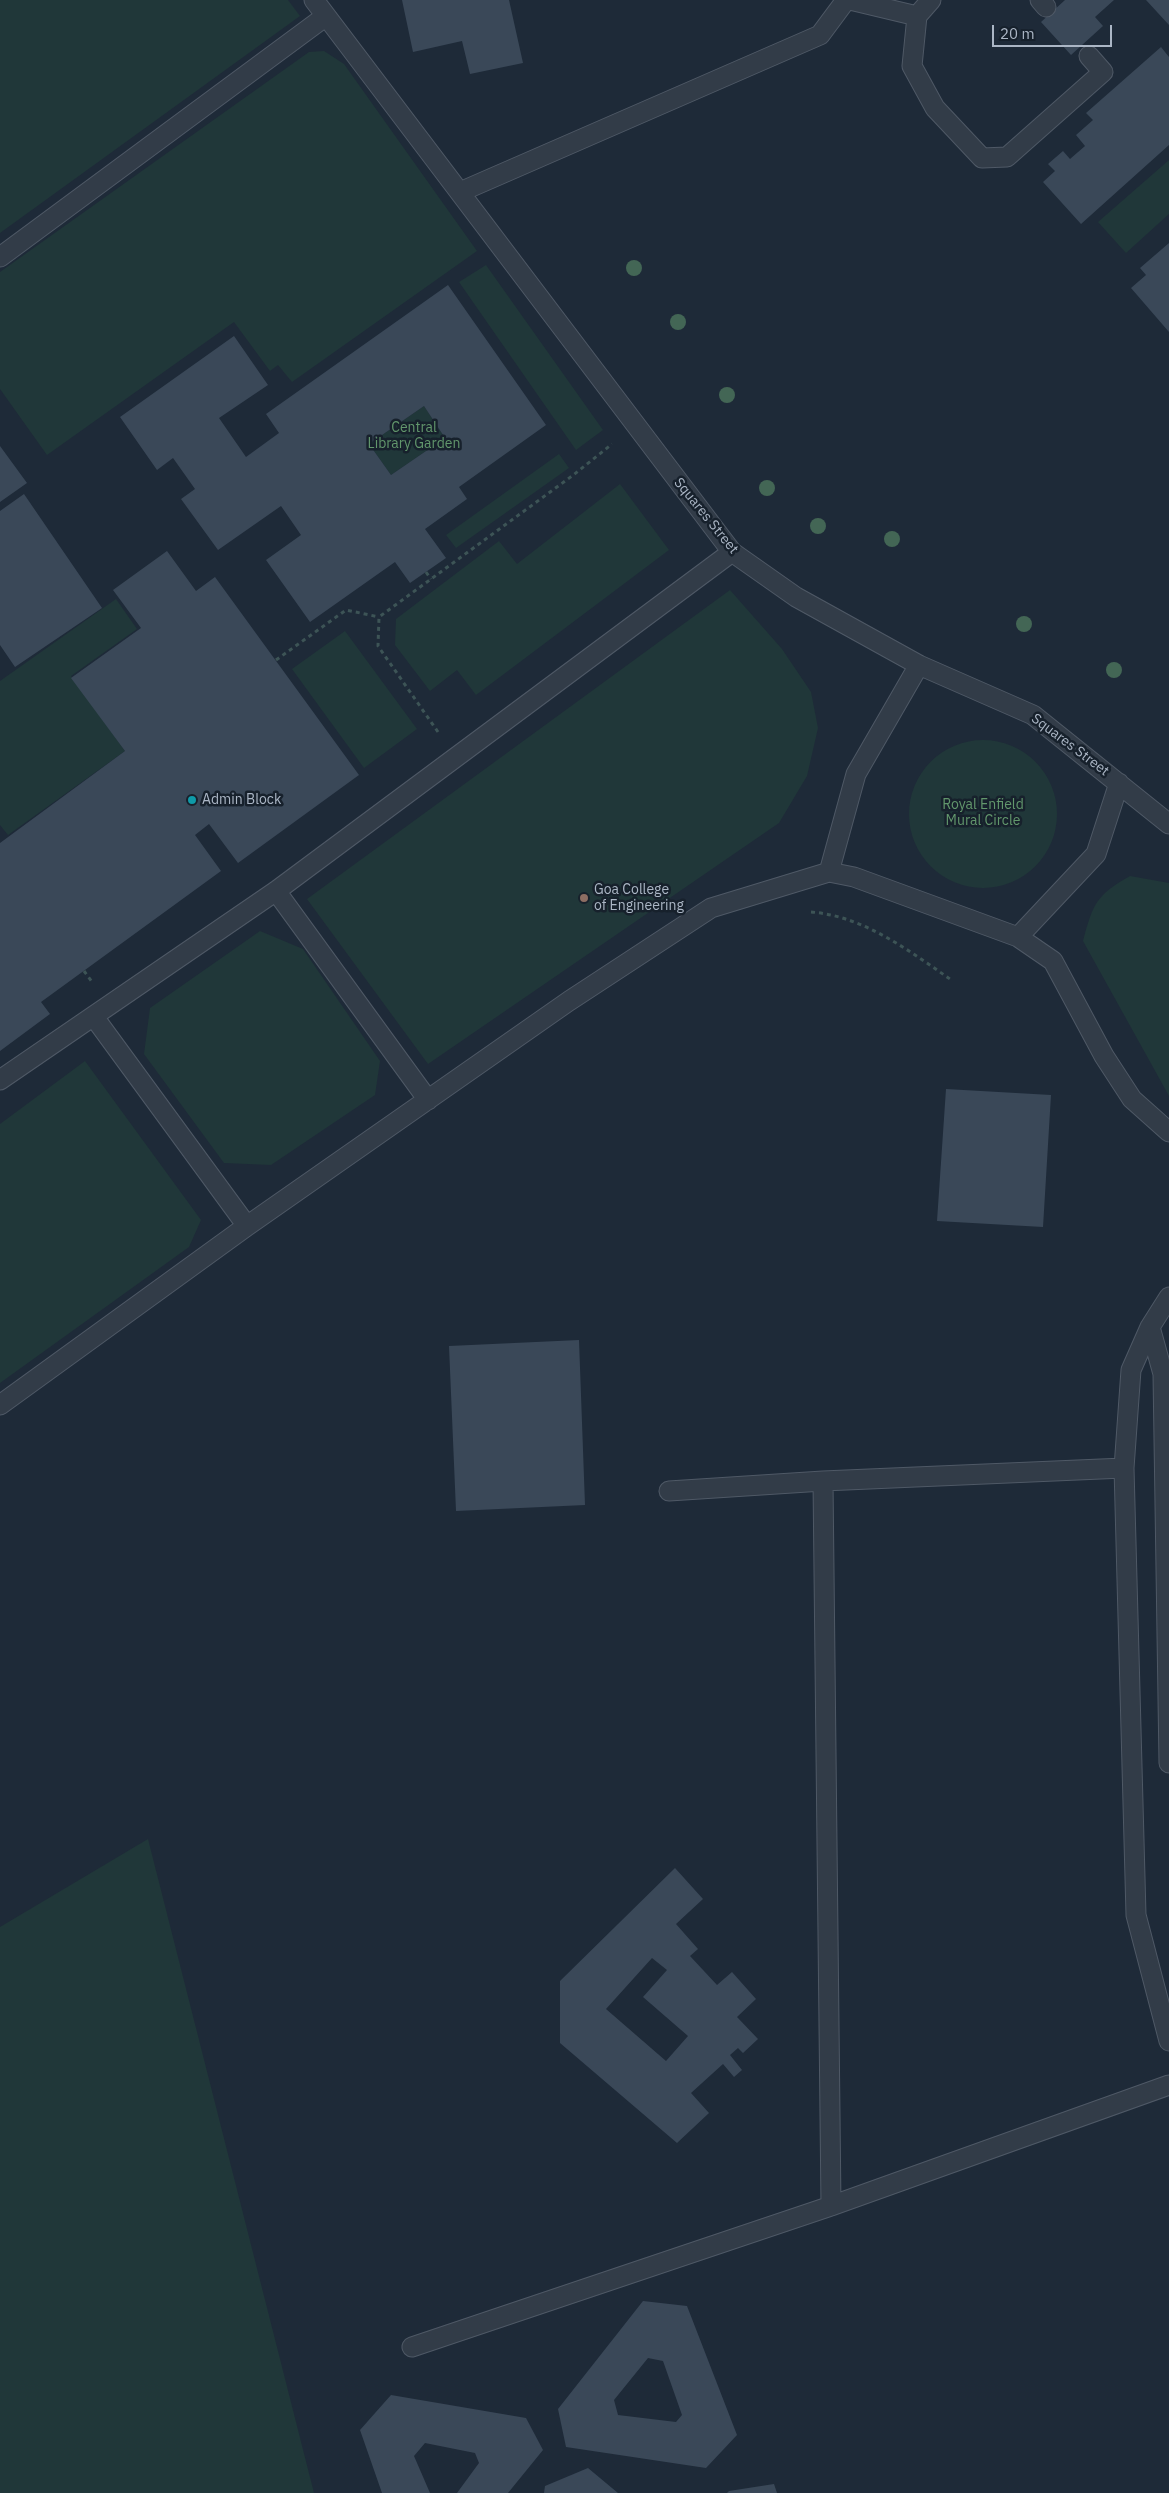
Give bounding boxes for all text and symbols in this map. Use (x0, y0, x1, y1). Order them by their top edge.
scale bar (994, 15, 1114, 47)
text: 20 m (1000, 24, 1035, 43)
park label: Central Library Garden (368, 420, 460, 452)
street label: Squares Street (670, 475, 742, 557)
street label: Squares Street (1028, 710, 1112, 780)
place label: Admin Block (202, 792, 281, 808)
marker: Admin Block (186, 794, 198, 806)
park label: Royal Enfield Mural Circle (942, 797, 1024, 830)
place label: Goa College of Engineering (594, 882, 684, 914)
marker: Goa College of Engineering (578, 892, 590, 904)

